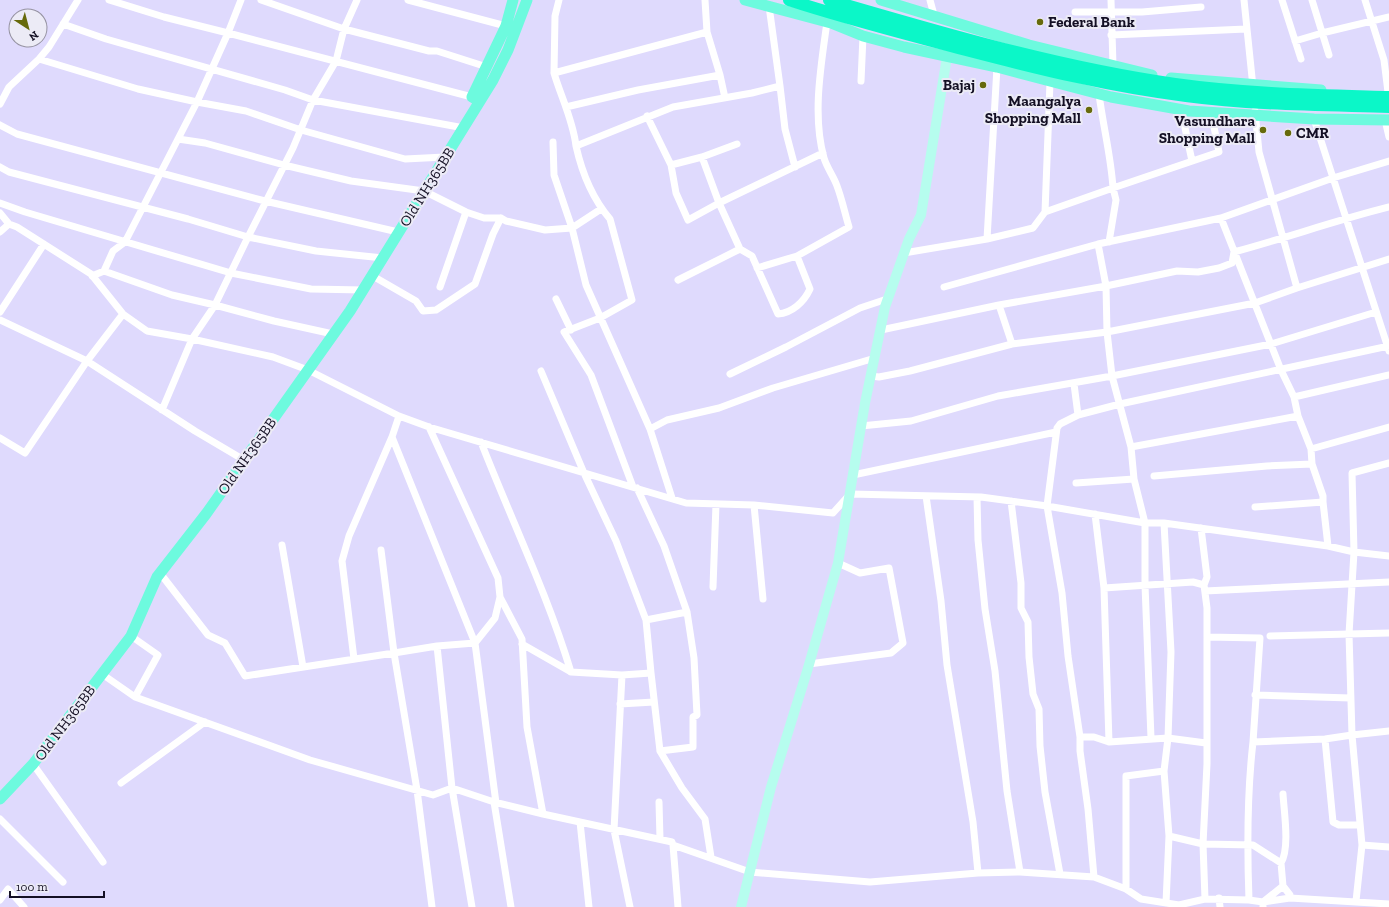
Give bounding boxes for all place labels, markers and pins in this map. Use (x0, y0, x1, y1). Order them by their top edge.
place label: Federal Bank (1048, 13, 1135, 31)
marker: Federal Bank (1035, 17, 1045, 27)
place label: Bajaj (943, 76, 975, 94)
marker: Bajaj (978, 80, 988, 90)
place label: Maangalya Shopping Mall (985, 92, 1081, 127)
marker: Maangalya Shopping Mall (1084, 105, 1094, 115)
place label: Vasundhara Shopping Mall (1159, 112, 1255, 147)
place label: CMR (1296, 124, 1329, 142)
marker: Vasundhara Shopping Mall (1258, 125, 1268, 135)
marker: CMR (1283, 128, 1293, 138)

